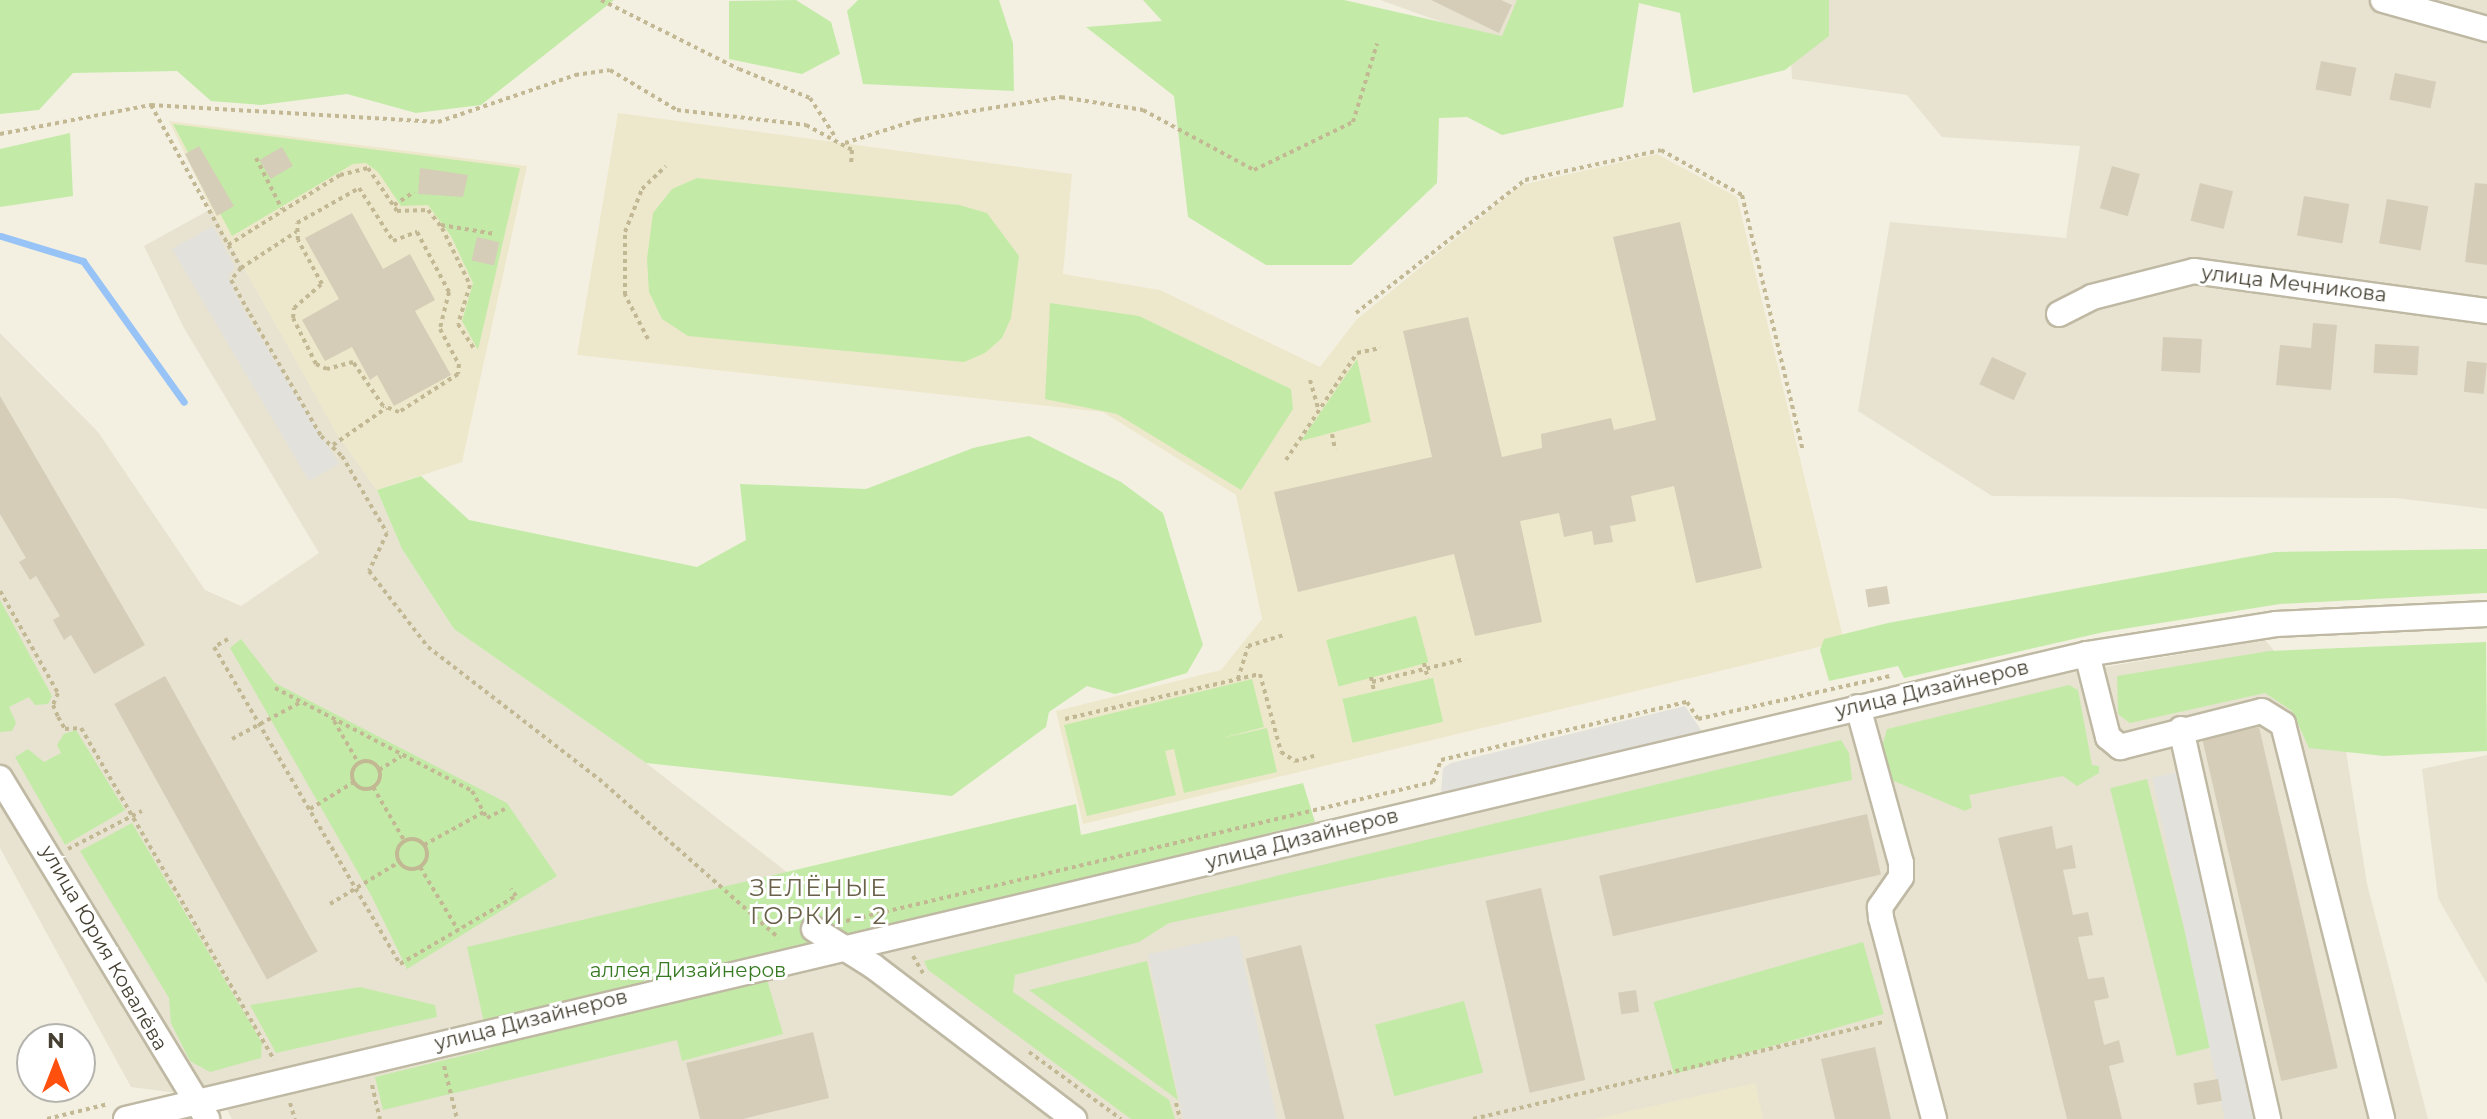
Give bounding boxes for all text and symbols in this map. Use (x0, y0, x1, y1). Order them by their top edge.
street label: улица Мечникова (2200, 261, 2388, 307)
street label: улица Дизайнеров (1833, 655, 2031, 723)
street label: улица Дизайнеров (1203, 803, 1401, 875)
street label: улица Юрия Ковалёва (35, 841, 173, 1055)
district label: ЗЕЛЁНЫЕ ГОРКИ - 2 (750, 874, 888, 930)
park label: аллея Дизайнеров (590, 958, 786, 982)
street label: улица Дизайнеров (432, 984, 630, 1056)
north arrow (16, 1023, 96, 1103)
text: N (47, 1027, 65, 1054)

